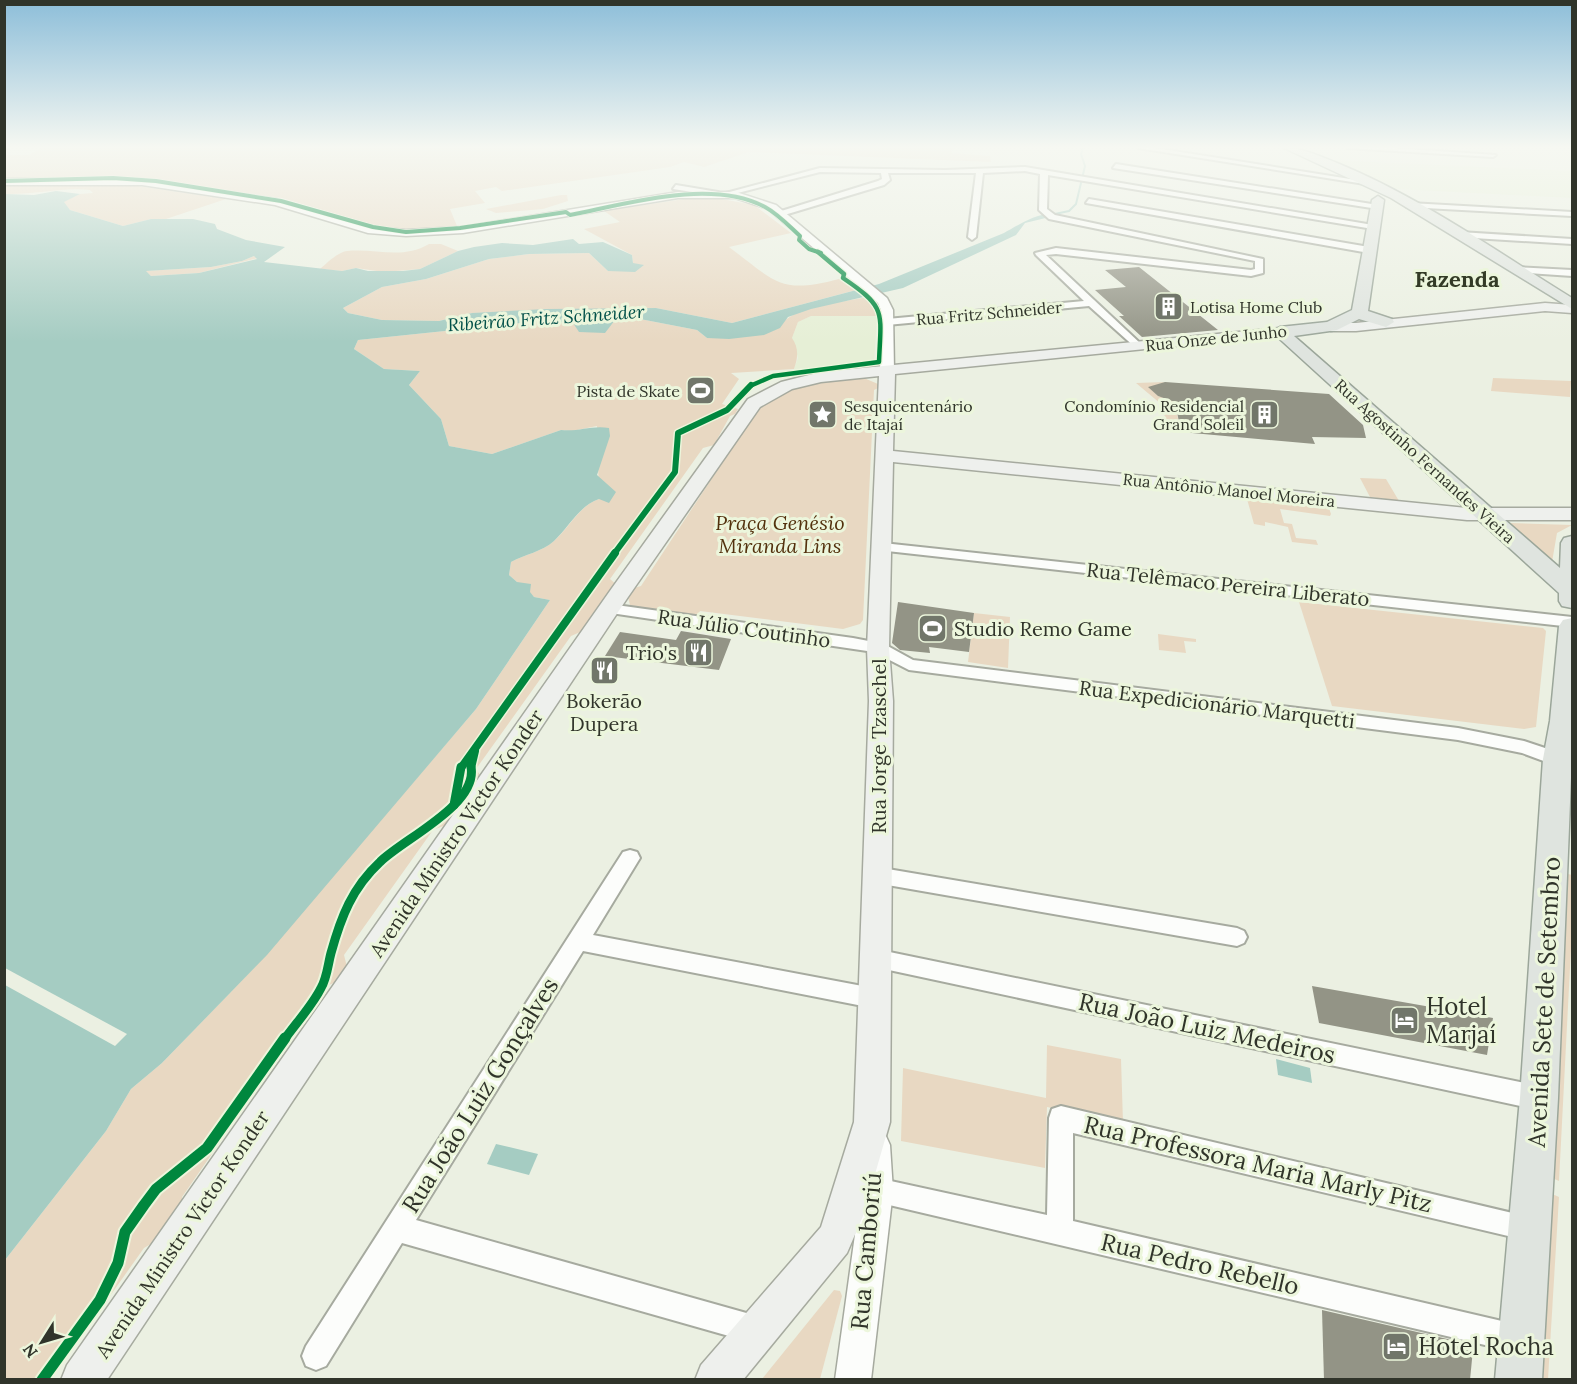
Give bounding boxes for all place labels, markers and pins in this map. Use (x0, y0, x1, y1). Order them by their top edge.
building icon: Lotisa Home Club (1153, 291, 1185, 323)
place label: Lotisa Home Club (1190, 297, 1322, 317)
sports icon: Pista de Skate (685, 375, 717, 407)
place label: Pista de Skate (577, 381, 680, 401)
place label: Sesquicentenário de Itajaí (844, 396, 973, 434)
place label: Condomínio Residencial Grand Soleil (1064, 396, 1244, 434)
place icon: Sesquicentenário de Itajaí (807, 399, 839, 431)
building icon: Condomínio Residencial Grand Soleil (1249, 399, 1281, 431)
sports icon: Studio Remo Game (917, 612, 949, 644)
place label: Studio Remo Game (954, 616, 1132, 641)
restaurant icon: Trio's (682, 636, 714, 668)
place label: Trio's (625, 640, 677, 665)
restaurant icon: Bokerão Dupera (588, 654, 620, 686)
place label: Bokerão Dupera (566, 688, 642, 736)
place label: Hotel Marjaí (1426, 991, 1496, 1050)
hotel icon: Hotel Marjaí (1389, 1004, 1421, 1036)
hotel icon: Hotel Rocha (1381, 1330, 1413, 1362)
place label: Hotel Rocha (1418, 1331, 1554, 1362)

